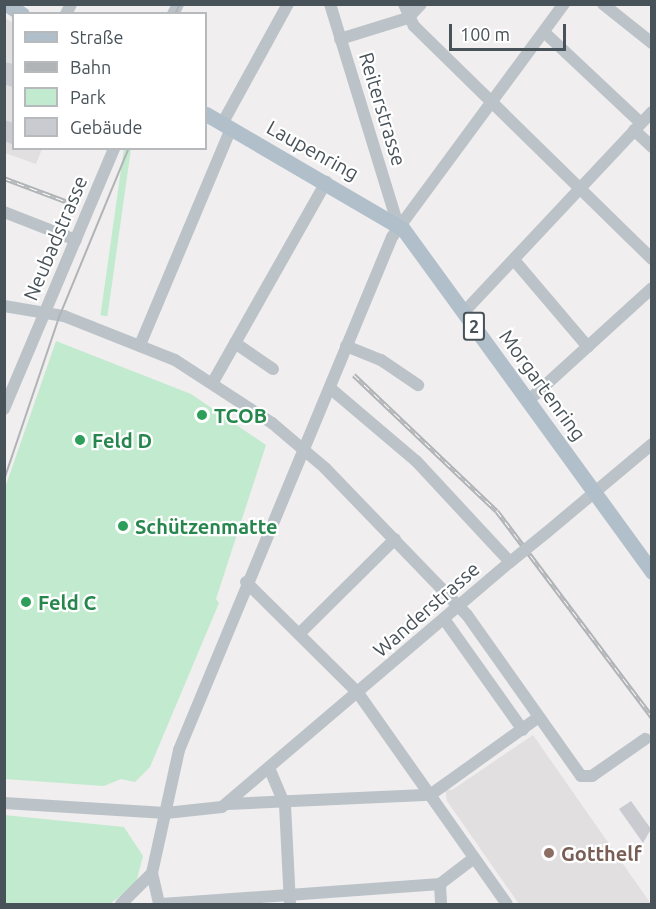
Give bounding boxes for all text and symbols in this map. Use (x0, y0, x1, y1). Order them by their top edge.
legend (12, 12, 207, 150)
scale bar (452, 12, 569, 50)
text: 100 m (460, 24, 510, 44)
text: Straße (70, 27, 123, 47)
street label: Reiterstrasse (354, 49, 412, 169)
text: Bahn (70, 57, 111, 77)
text: Park (70, 87, 106, 107)
street label: Laupenring (263, 115, 363, 185)
text: Gebäude (70, 117, 142, 137)
street label: Neubadstrasse (18, 172, 92, 304)
road number: 2 (462, 311, 486, 341)
street label: Morgartenring (495, 325, 591, 445)
place label: TCOB (214, 403, 267, 427)
marker: TCOB (195, 408, 209, 422)
place label: Feld D (92, 428, 152, 452)
marker: Feld D (73, 433, 87, 447)
place label: Schützenmatte (135, 514, 277, 538)
marker: Schützenmatte (116, 519, 130, 533)
street label: Wanderstrasse (368, 556, 484, 662)
place label: Feld C (38, 590, 96, 614)
marker: Feld C (19, 595, 33, 609)
place label: Gotthelf (561, 841, 642, 865)
marker: Gotthelf (542, 846, 556, 860)

